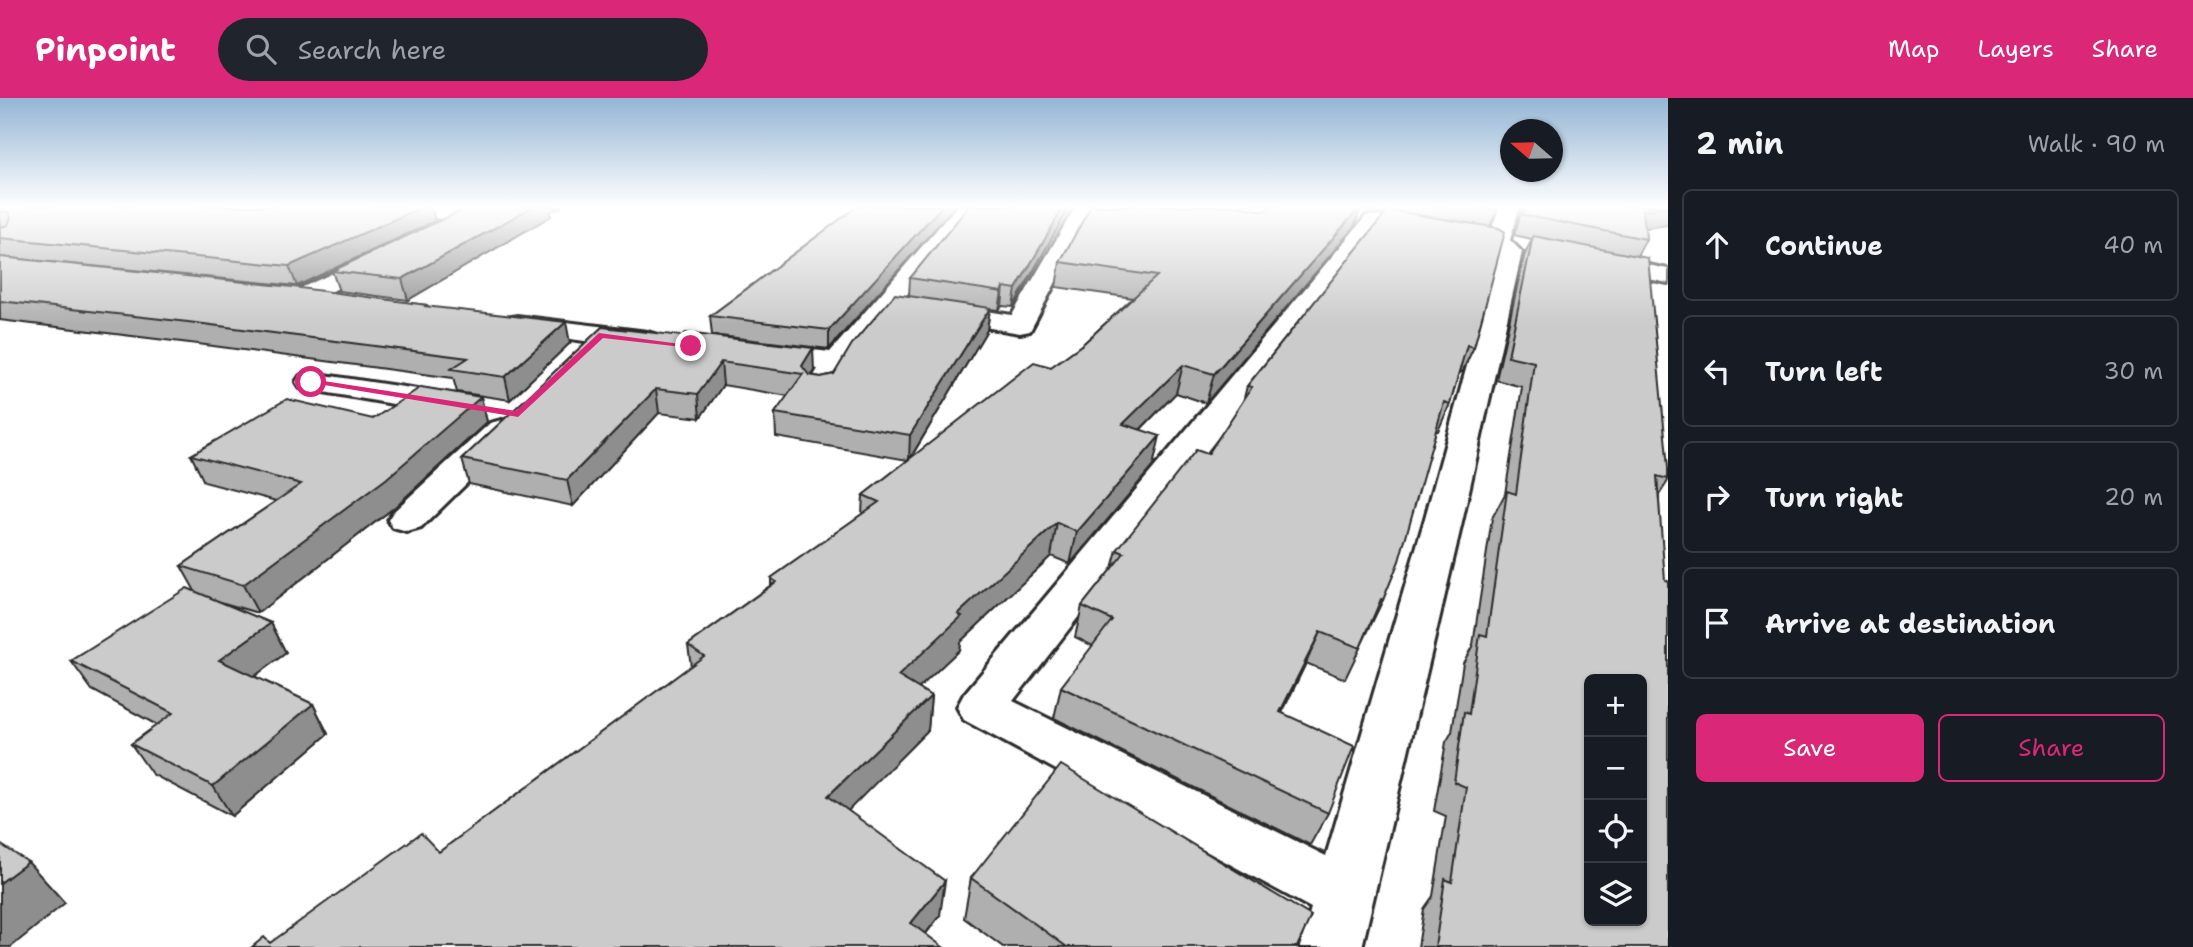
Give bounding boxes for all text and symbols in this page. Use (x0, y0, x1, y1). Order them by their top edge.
search box (218, 18, 708, 81)
text: Pinpoint (35, 27, 176, 72)
icon: search (242, 30, 280, 68)
text: Search here (298, 32, 446, 67)
text: Map (1888, 33, 1939, 65)
text: Layers (1977, 33, 2054, 65)
text: Share (2092, 33, 2158, 65)
north arrow (1500, 119, 1563, 182)
text: 2 min (1696, 123, 1783, 164)
text: Walk · 90 m (2028, 129, 2165, 159)
icon: ahead (1698, 226, 1736, 264)
text: Continue (1765, 228, 1883, 263)
text: 40 m (2103, 230, 2163, 260)
route end (675, 330, 706, 361)
icon: left (1698, 352, 1736, 390)
text: Turn left (1765, 354, 1882, 389)
text: 30 m (2104, 356, 2163, 386)
route start (295, 366, 326, 397)
icon: right (1698, 478, 1736, 516)
text: Turn right (1765, 480, 1903, 515)
text: 20 m (2104, 482, 2163, 512)
icon: arrive (1698, 604, 1736, 642)
text: Arrive at destination (1765, 606, 2055, 641)
map controls (1584, 674, 1647, 926)
button: + (1584, 674, 1647, 737)
button: Save (1696, 714, 1924, 782)
button: Share (1938, 714, 2165, 782)
button: − (1584, 737, 1647, 800)
button: locate (1584, 800, 1647, 863)
button: layers (1584, 863, 1647, 926)

